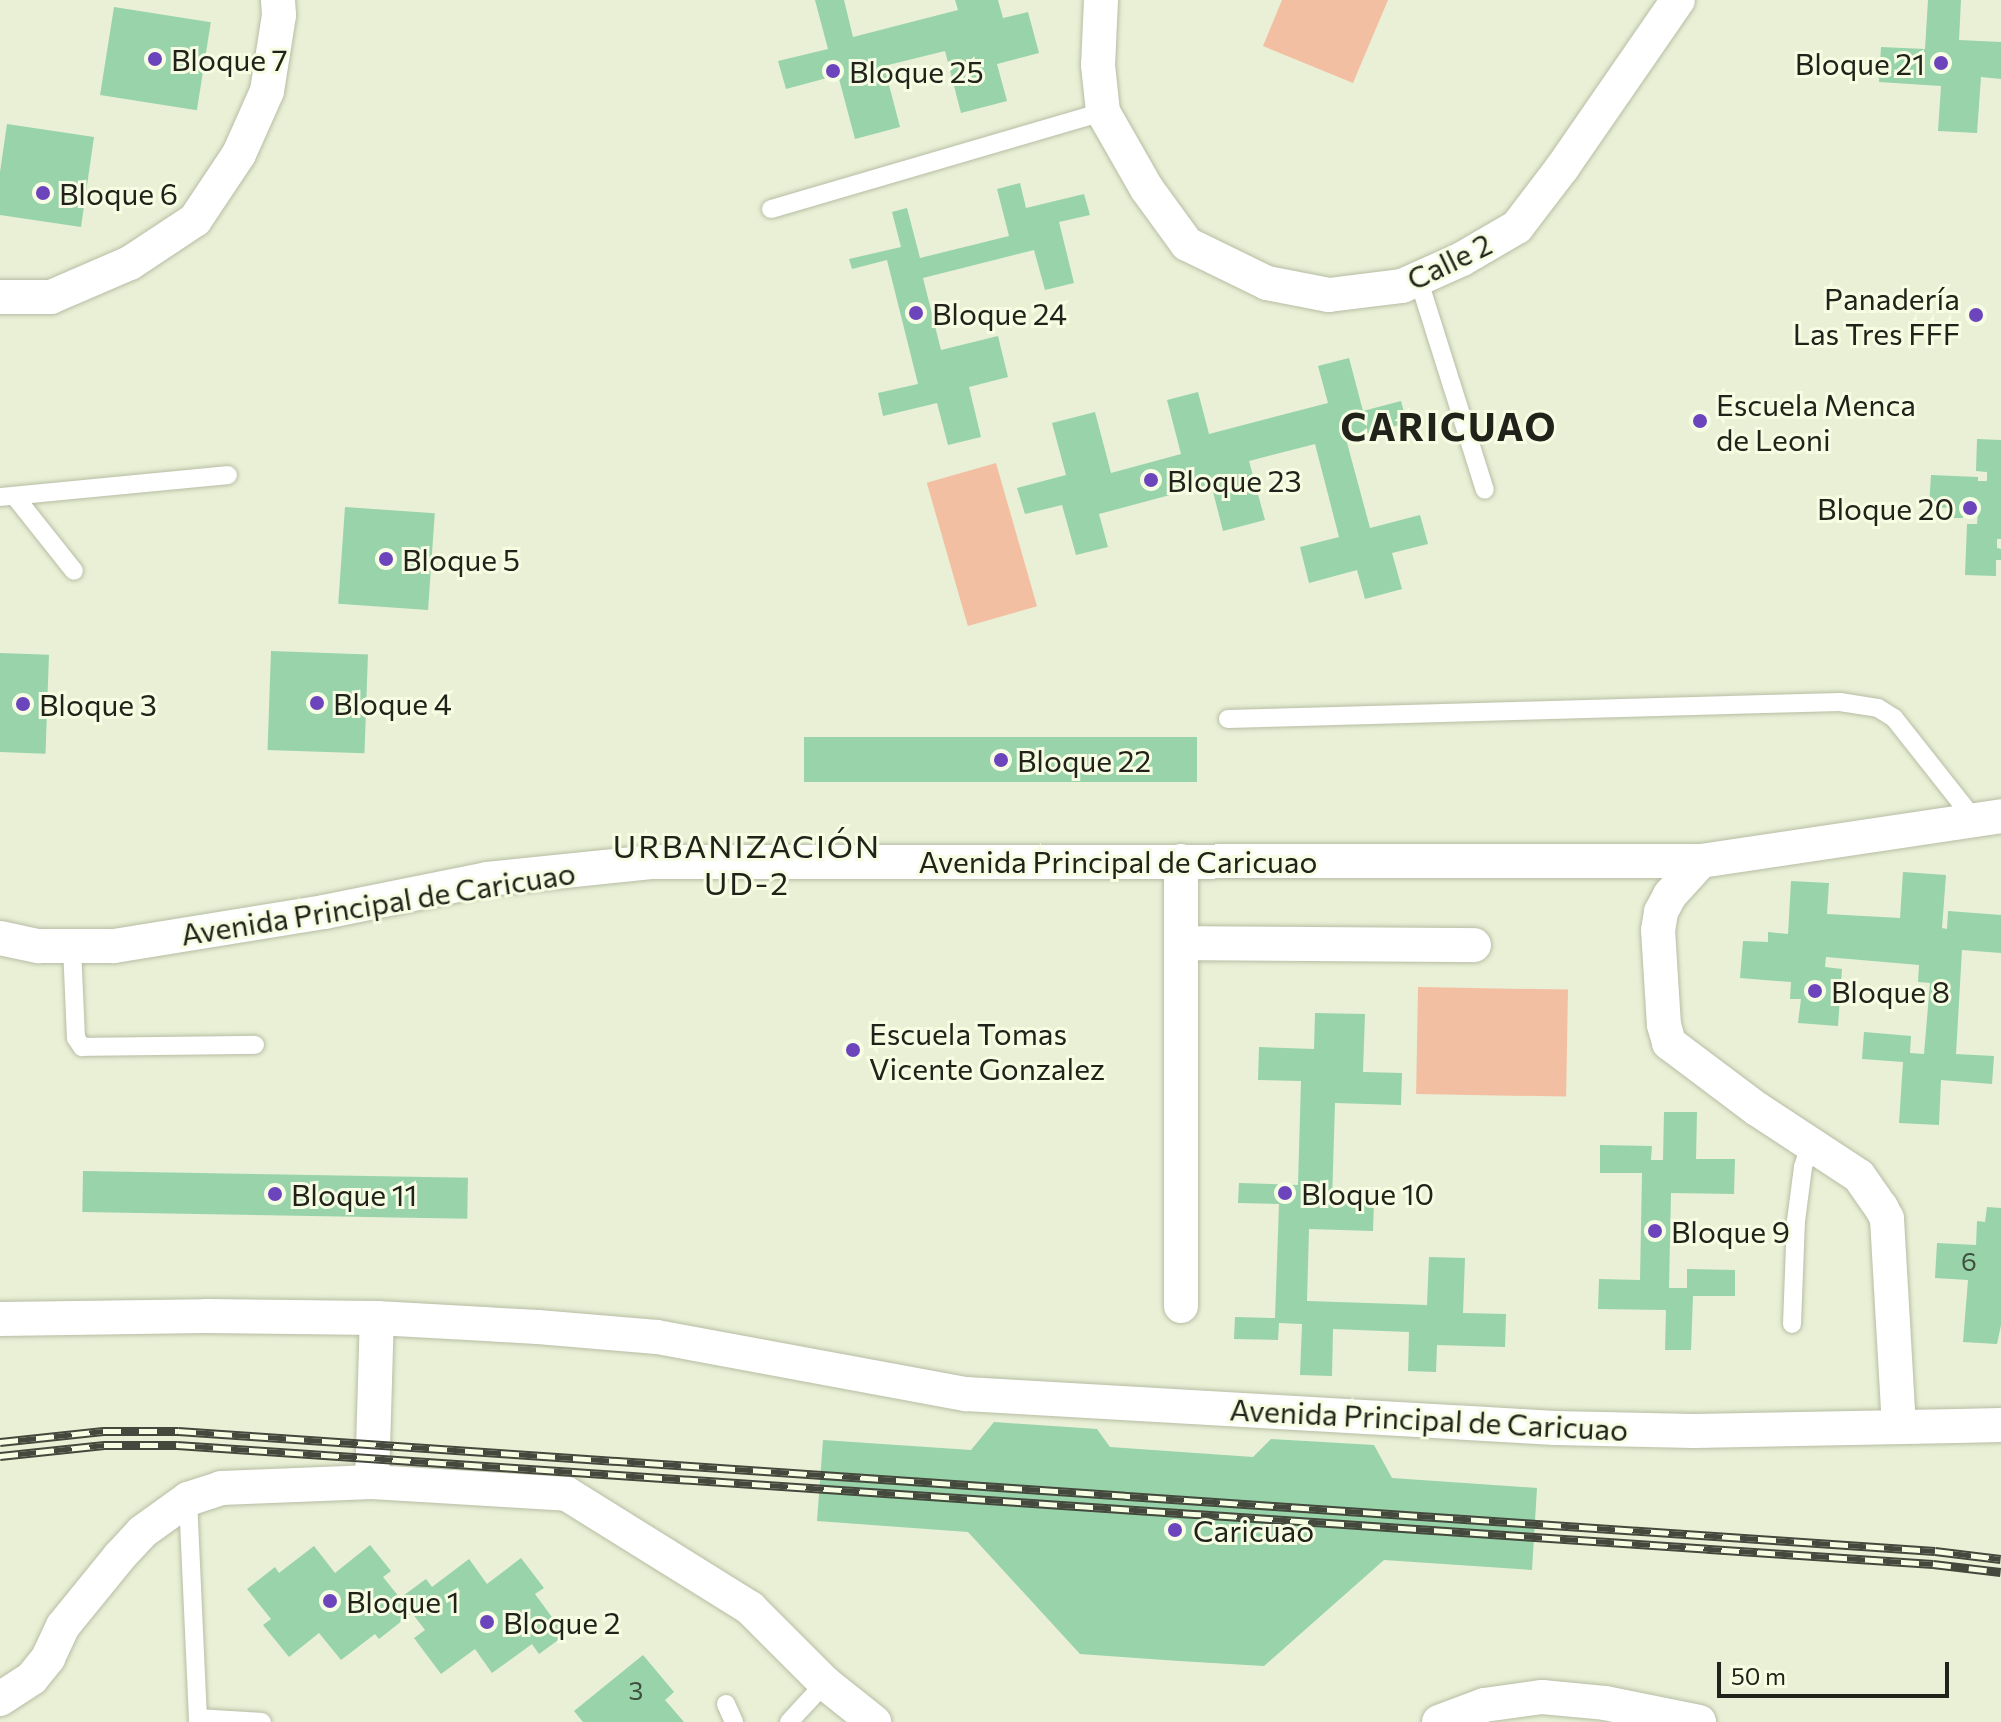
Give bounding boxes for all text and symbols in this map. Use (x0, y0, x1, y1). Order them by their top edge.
place label: Bloque 7 (171, 41, 288, 77)
place label: Bloque 21 (1795, 45, 1925, 81)
marker: Bloque 7 (146, 50, 164, 68)
place label: Bloque 25 (849, 53, 984, 89)
marker: Bloque 21 (1932, 54, 1950, 72)
marker: Bloque 25 (824, 62, 842, 80)
place label: Bloque 6 (59, 175, 178, 211)
marker: Bloque 6 (34, 184, 52, 202)
street label: Calle 2 (1401, 225, 1497, 297)
place label: Panadería Las Tres FFF (1793, 280, 1960, 350)
place label: Bloque 24 (932, 295, 1067, 331)
marker: Bloque 24 (907, 304, 925, 322)
marker: Panadería Las Tres FFF (1967, 306, 1985, 324)
place label: Escuela Menca de Leoni (1716, 386, 1916, 456)
district label: CARICUAO (1340, 403, 1558, 449)
marker: Escuela Menca de Leoni (1691, 412, 1709, 430)
place label: Bloque 23 (1167, 462, 1302, 498)
marker: Bloque 23 (1142, 471, 1160, 489)
place label: Bloque 20 (1817, 490, 1954, 526)
marker: Bloque 20 (1961, 499, 1979, 517)
place label: Bloque 5 (402, 541, 520, 577)
marker: Bloque 5 (377, 550, 395, 568)
place label: Bloque 4 (333, 685, 452, 721)
place label: Bloque 3 (39, 686, 157, 722)
marker: Bloque 4 (308, 694, 326, 712)
marker: Bloque 3 (14, 695, 32, 713)
place label: Bloque 22 (1017, 742, 1151, 778)
marker: Bloque 22 (992, 751, 1010, 769)
district label: URBANIZACIÓN UD-2 (613, 827, 881, 902)
street label: Avenida Principal de Caricuao (919, 843, 1317, 879)
street label: Avenida Principal de Caricuao (178, 854, 578, 952)
place label: Bloque 8 (1831, 973, 1950, 1009)
marker: Bloque 8 (1806, 982, 1824, 1000)
place label: Escuela Tomas Vicente Gonzalez (869, 1015, 1105, 1086)
marker: Escuela Tomas Vicente Gonzalez (844, 1041, 862, 1059)
place label: Bloque 10 (1301, 1175, 1434, 1211)
place label: Bloque 11 (291, 1176, 417, 1212)
marker: Bloque 10 (1276, 1184, 1294, 1202)
marker: Bloque 11 (266, 1185, 284, 1203)
place label: Bloque 9 (1671, 1213, 1790, 1249)
marker: Bloque 9 (1646, 1222, 1664, 1240)
house number: 6 (1961, 1245, 1977, 1277)
street label: Avenida Principal de Caricuao (1229, 1391, 1629, 1447)
place label: Caricuao (1193, 1512, 1314, 1548)
marker: Caricuao (1164, 1519, 1186, 1541)
place label: Bloque 1 (346, 1583, 460, 1619)
marker: Bloque 1 (321, 1592, 339, 1610)
place label: Bloque 2 (503, 1604, 620, 1640)
marker: Bloque 2 (478, 1613, 496, 1631)
scale bar (1721, 1646, 1953, 1696)
text: 50 m (1731, 1661, 1786, 1690)
house number: 3 (629, 1674, 643, 1706)

